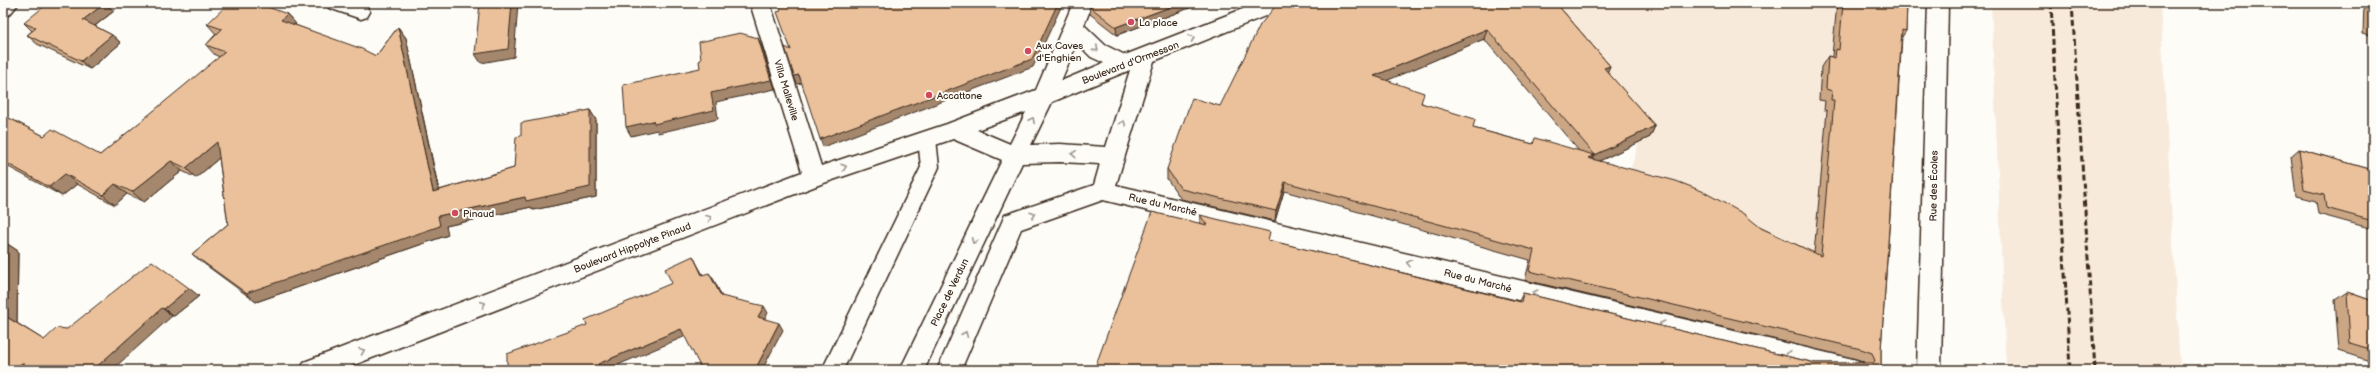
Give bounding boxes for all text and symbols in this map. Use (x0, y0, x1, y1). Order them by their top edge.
marker: La place (1126, 17, 1136, 27)
place label: La place (1139, 17, 1178, 29)
one-way arrow (1188, 34, 1195, 42)
street label: Boulevard d'Ormesson (1080, 39, 1181, 87)
place label: Aux Caves d'Enghien (1036, 40, 1083, 64)
one-way arrow (1091, 44, 1099, 51)
marker: Aux Caves d'Enghien (1023, 46, 1033, 56)
street label: Villa Malleville (771, 58, 801, 122)
marker: Accattone (924, 90, 934, 100)
place label: Accattone (937, 90, 982, 102)
one-way arrow (1027, 117, 1035, 125)
one-way arrow (1119, 120, 1127, 127)
one-way arrow (1071, 149, 1077, 158)
street label: Rue des Écoles (1927, 150, 1941, 222)
one-way arrow (841, 163, 848, 172)
street label: Rue du Marché (1127, 191, 1198, 219)
marker: Pinaud (450, 208, 460, 218)
place label: Pinaud (463, 208, 494, 220)
one-way arrow (1030, 211, 1037, 219)
one-way arrow (706, 214, 713, 222)
street label: Boulevard Hippolyte Pinaud (572, 220, 693, 276)
one-way arrow (971, 237, 979, 244)
street label: Place de Verdun (928, 256, 972, 328)
one-way arrow (1406, 259, 1412, 267)
street label: Rue du Marché (1442, 267, 1513, 295)
one-way arrow (1532, 290, 1538, 298)
one-way arrow (480, 301, 487, 309)
one-way arrow (1658, 320, 1665, 328)
one-way arrow (960, 331, 968, 338)
one-way arrow (358, 348, 366, 356)
one-way arrow (1785, 351, 1791, 359)

